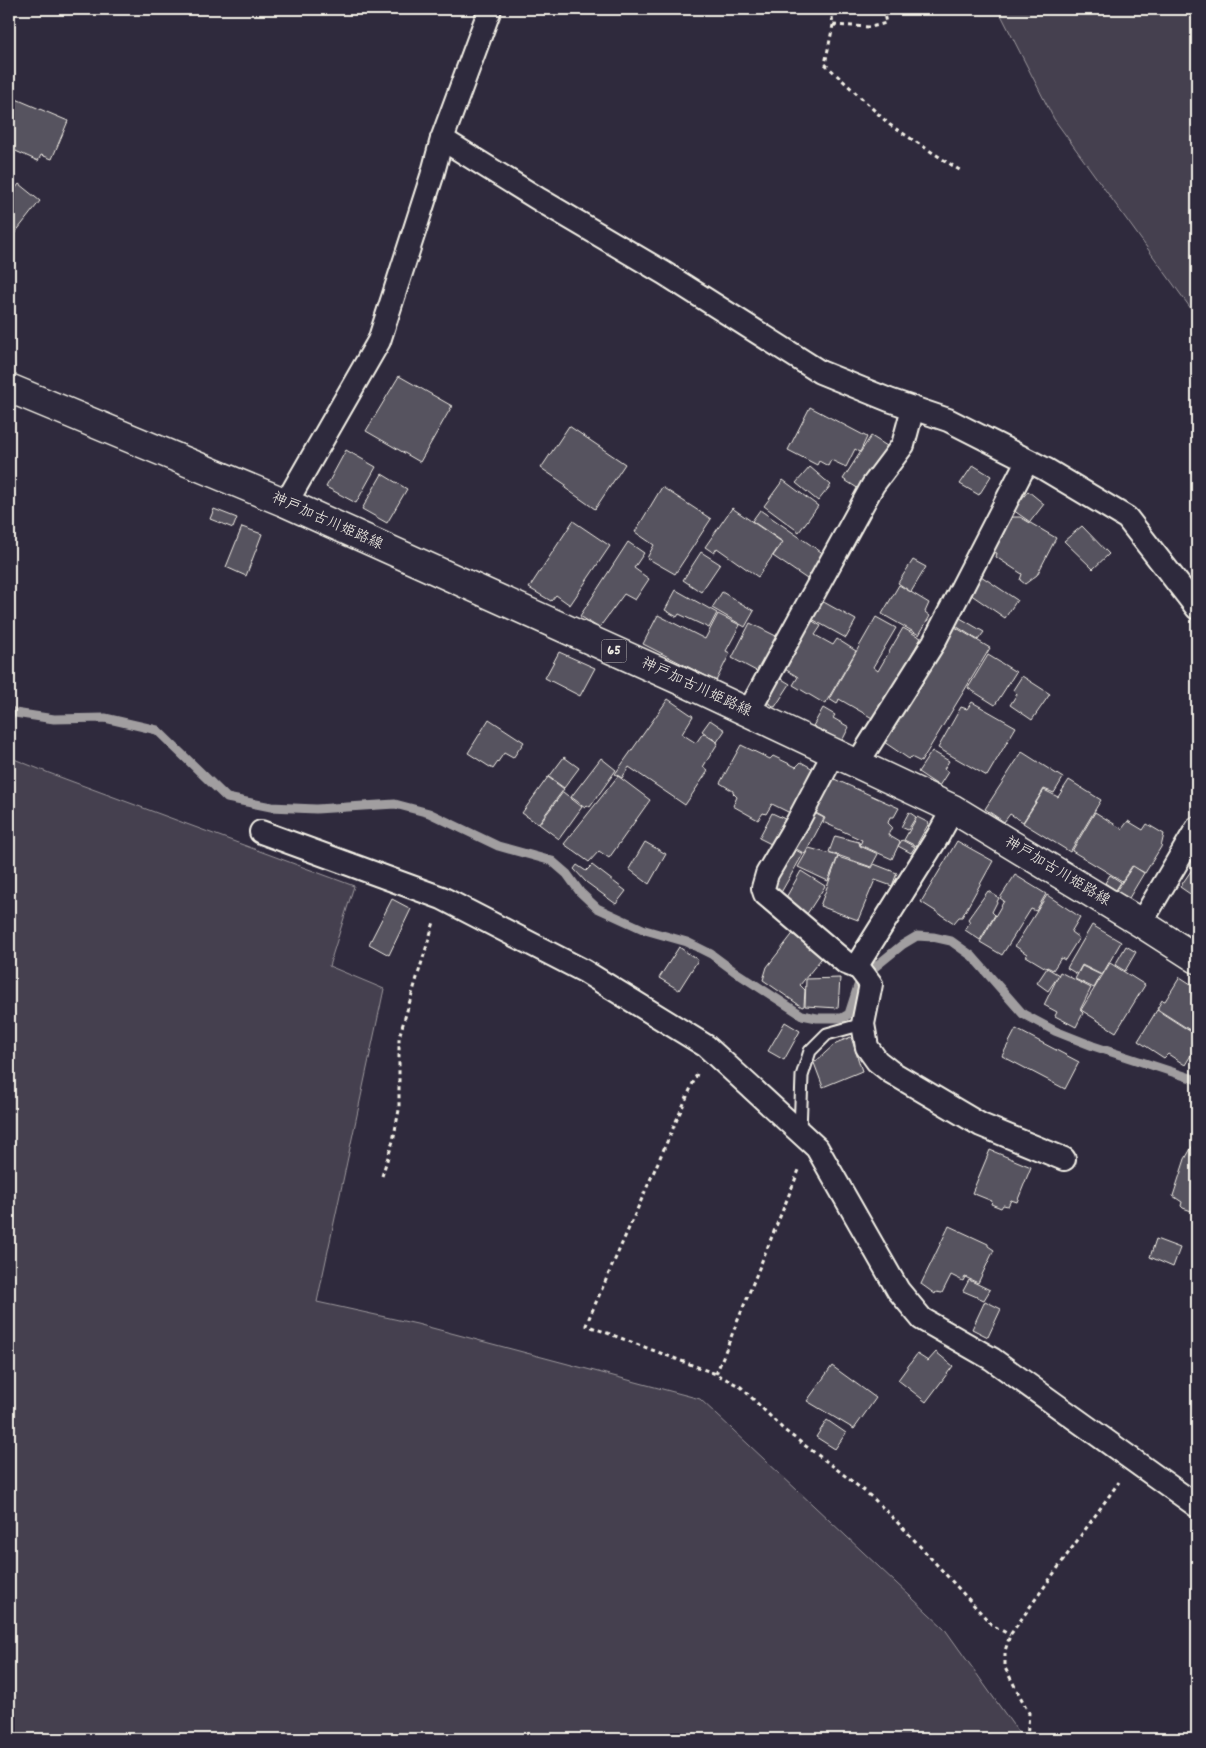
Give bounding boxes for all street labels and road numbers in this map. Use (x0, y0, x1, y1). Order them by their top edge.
street label: 神戸加古川姫路線 (268, 488, 386, 556)
road number: 65 (602, 640, 626, 662)
street label: 神戸加古川姫路線 (637, 653, 755, 723)
street label: 神戸加古川姫路線 (1000, 832, 1114, 912)

